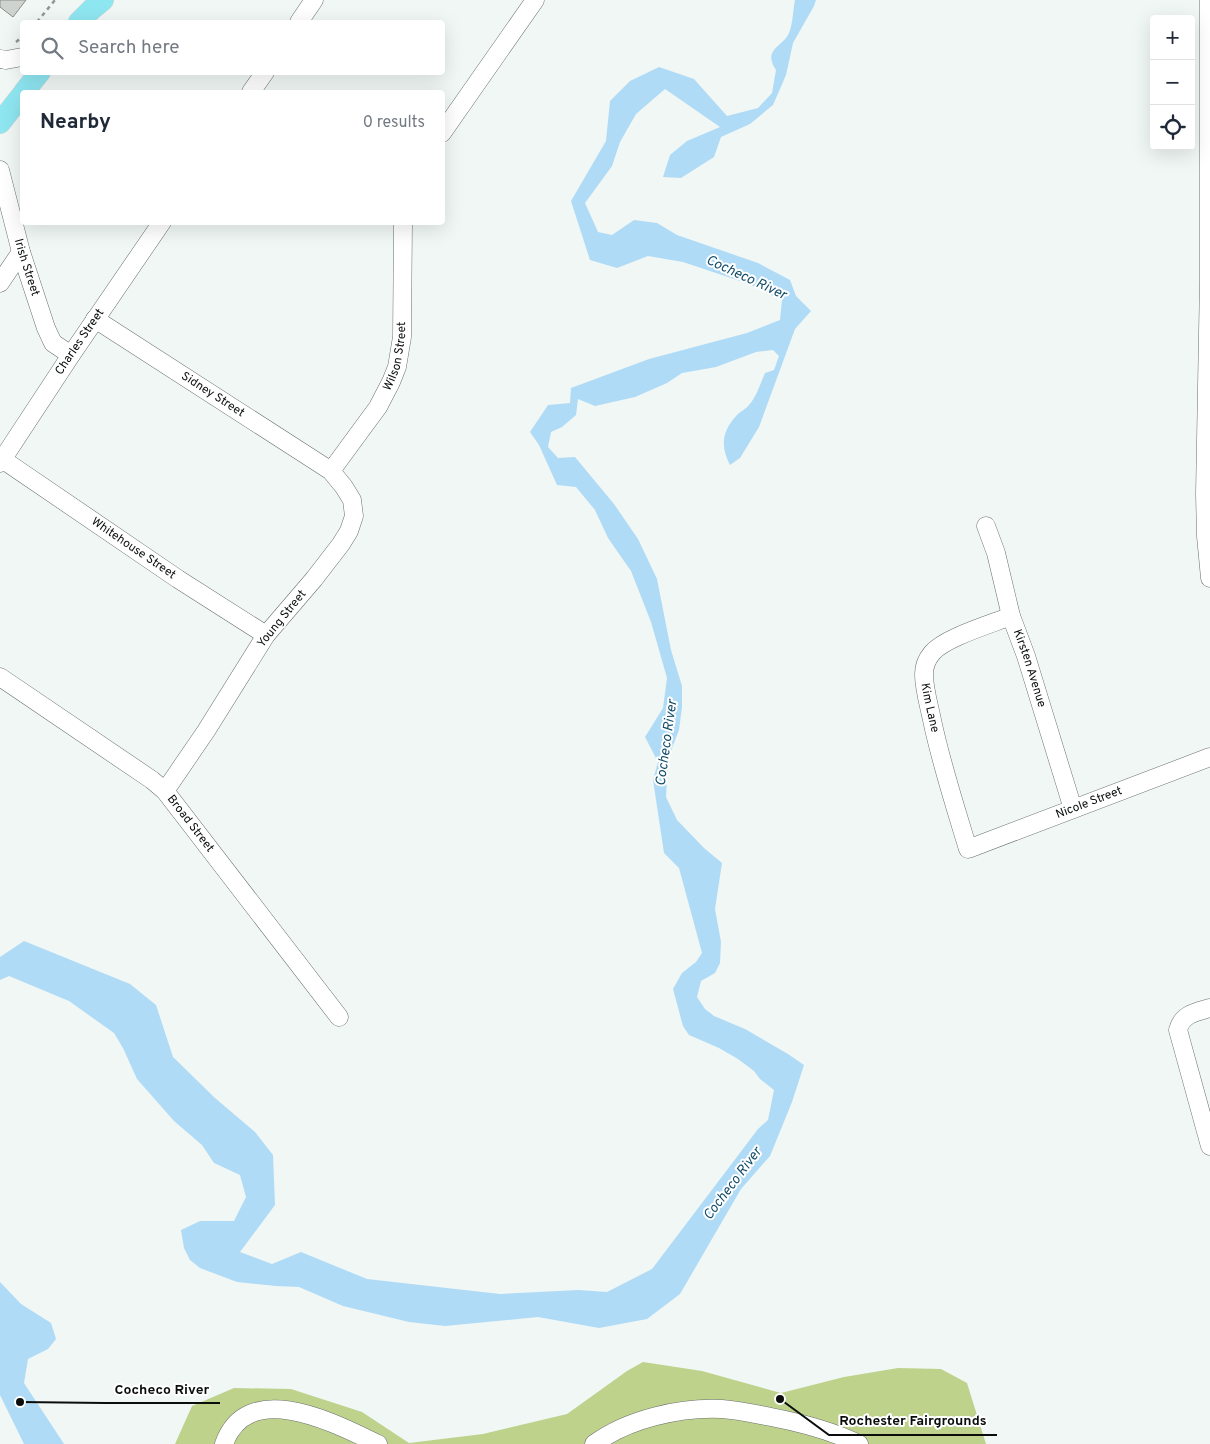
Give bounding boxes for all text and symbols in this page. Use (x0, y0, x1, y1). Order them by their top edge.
map controls (1150, 15, 1195, 150)
button: + (1150, 15, 1195, 60)
search box (20, 20, 445, 75)
icon: search (38, 34, 66, 62)
text: Search here (78, 36, 180, 60)
button: − (1150, 60, 1195, 105)
button: locate (1150, 105, 1195, 150)
text: Nearby (40, 109, 111, 136)
text: 0 results (363, 113, 425, 133)
street label: Irish Street (10, 237, 43, 298)
water label: Cocheco River (703, 252, 790, 305)
street label: Charles Street (52, 306, 108, 378)
street label: Wilson Street (380, 322, 410, 394)
street label: Sidney Street (178, 368, 247, 421)
street label: Whitehouse Street (88, 514, 179, 583)
street label: Young Street (254, 587, 310, 651)
street label: Kirsten Avenue (1009, 627, 1049, 709)
street label: Kim Lane (917, 682, 943, 734)
water label: Cocheco River (653, 697, 682, 787)
street label: Nicole Street (1054, 783, 1125, 823)
street label: Broad Street (163, 792, 217, 856)
water label: Cocheco River (700, 1143, 767, 1224)
callout: Cocheco River (105, 1374, 220, 1403)
text: Cocheco River (115, 1382, 210, 1399)
callout: Rochester Fairgrounds (829, 1406, 997, 1435)
text: Rochester Fairgrounds (839, 1413, 987, 1430)

